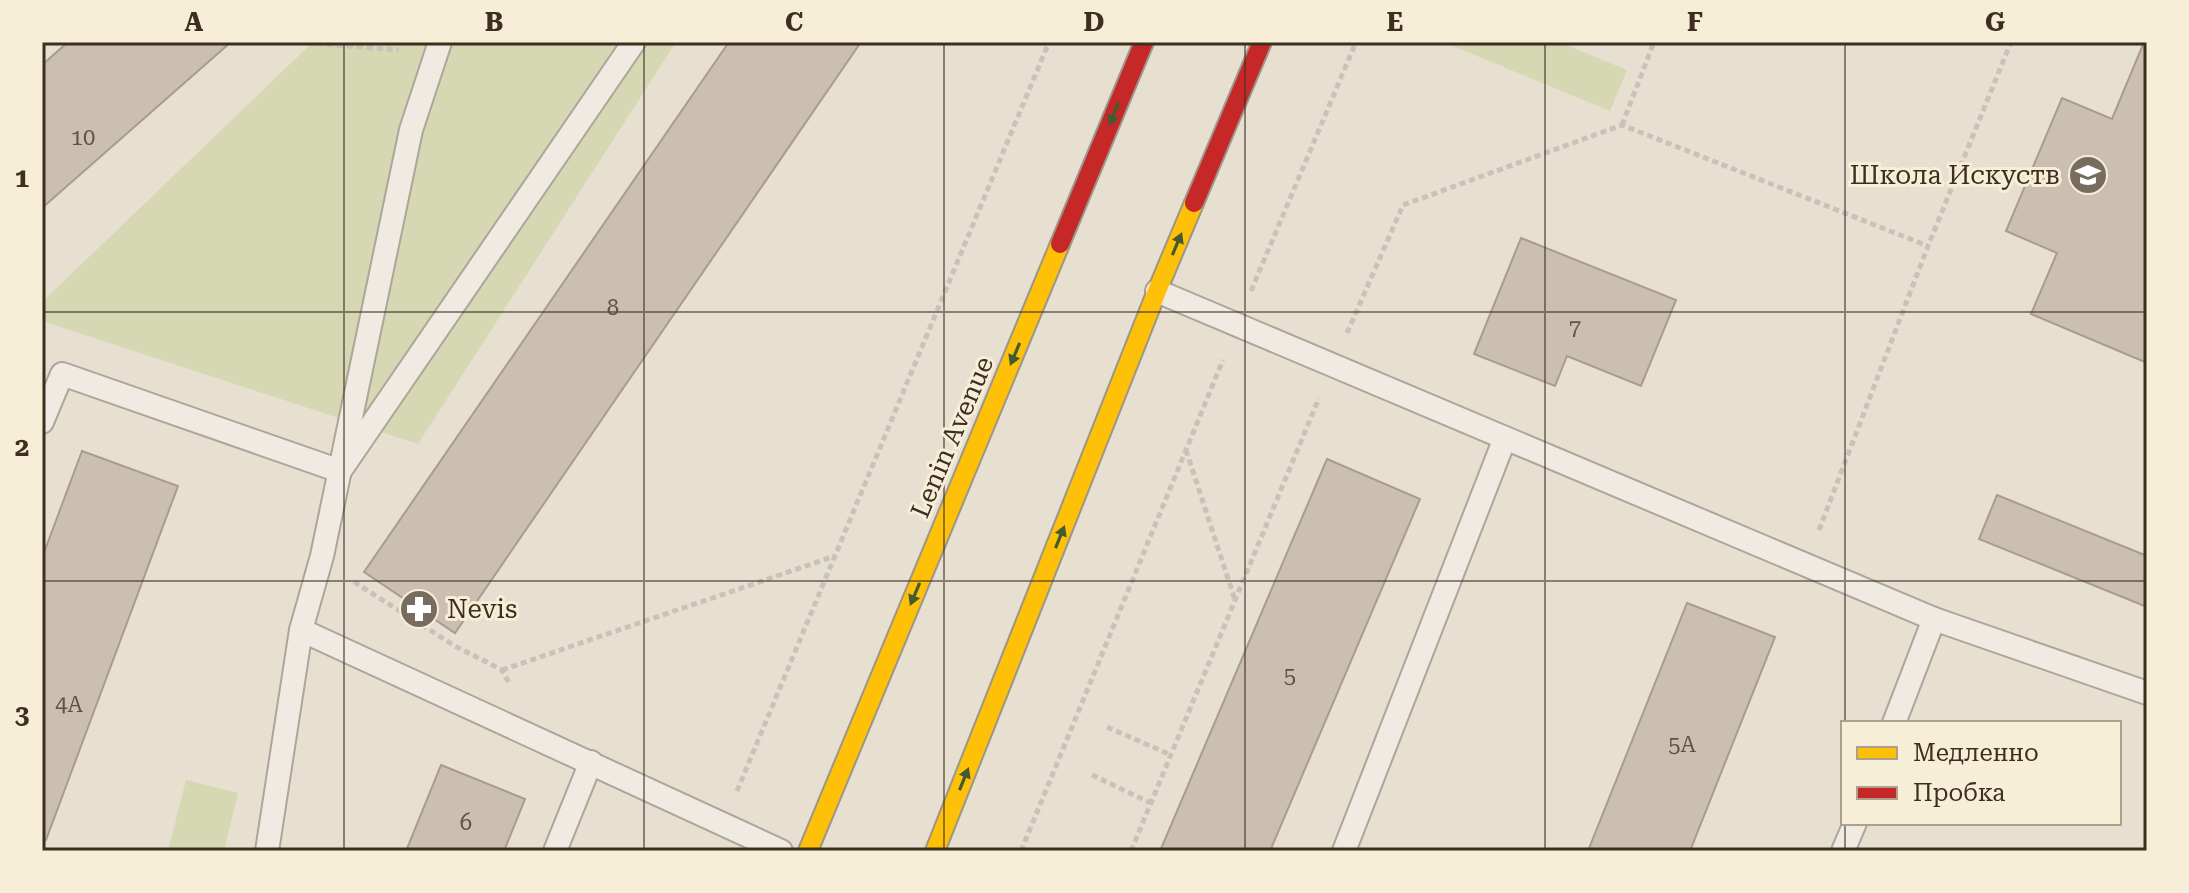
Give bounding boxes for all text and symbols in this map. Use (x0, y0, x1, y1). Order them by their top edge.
text: A (185, 7, 204, 37)
text: B (485, 7, 503, 37)
text: C (785, 7, 803, 37)
text: D (1084, 7, 1104, 37)
text: E (1387, 7, 1403, 37)
text: F (1687, 7, 1703, 37)
text: G (1985, 7, 2005, 37)
one-way arrow (1108, 102, 1121, 126)
house number: 10 (71, 125, 95, 150)
school or university icon: Школа Искуств (2067, 154, 2109, 196)
place label: Школа Искуств (1850, 160, 2060, 190)
text: 1 (15, 163, 29, 193)
one-way arrow (1171, 232, 1184, 256)
house number: 8 (607, 295, 619, 320)
house number: 7 (1569, 315, 1581, 340)
one-way arrow (1008, 342, 1021, 366)
street label: Lenin Avenue (905, 352, 999, 522)
text: 2 (15, 432, 29, 462)
one-way arrow (1053, 525, 1066, 549)
one-way arrow (908, 582, 921, 606)
pharmacy icon: Nevis (398, 588, 440, 630)
place label: Nevis (447, 594, 517, 624)
house number: 5 (1284, 663, 1296, 688)
house number: 4А (55, 692, 83, 717)
text: 3 (15, 700, 29, 730)
legend (1841, 721, 2121, 825)
house number: 5А (1668, 732, 1696, 757)
text: Медленно (1913, 739, 2039, 767)
one-way arrow (958, 766, 971, 790)
text: Пробка (1913, 779, 2005, 807)
house number: 6 (460, 810, 472, 835)

